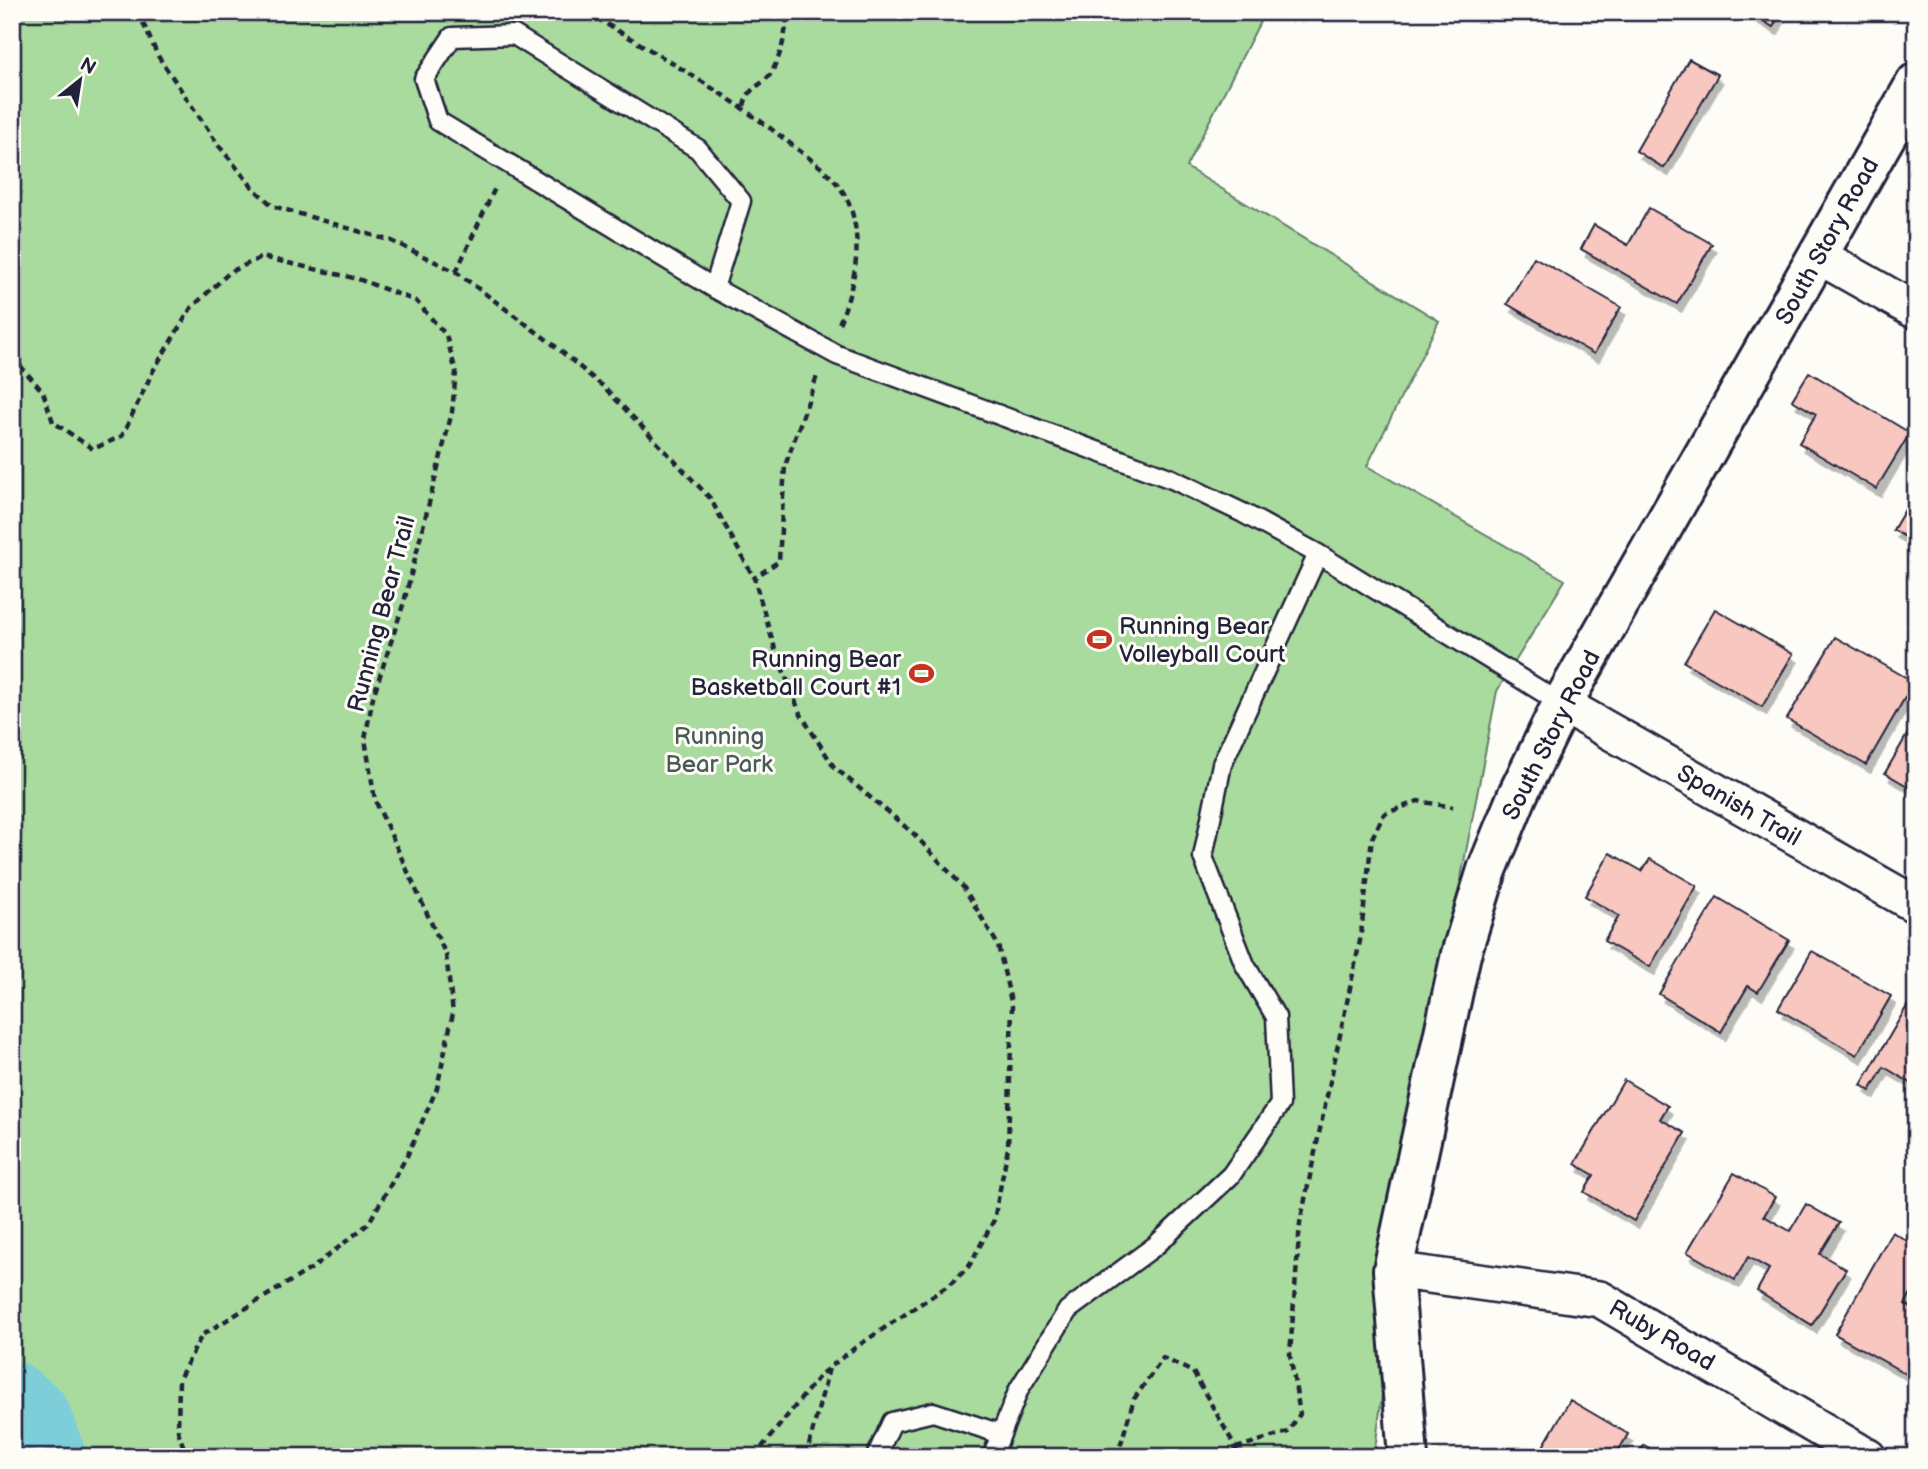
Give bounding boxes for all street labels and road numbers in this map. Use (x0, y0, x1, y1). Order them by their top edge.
street label: South Story Road (1770, 153, 1885, 330)
street label: Running Bear Trail (341, 513, 422, 715)
street label: South Story Road (1496, 646, 1607, 825)
street label: Spanish Trail (1672, 758, 1806, 853)
street label: Ruby Road (1604, 1294, 1720, 1377)

